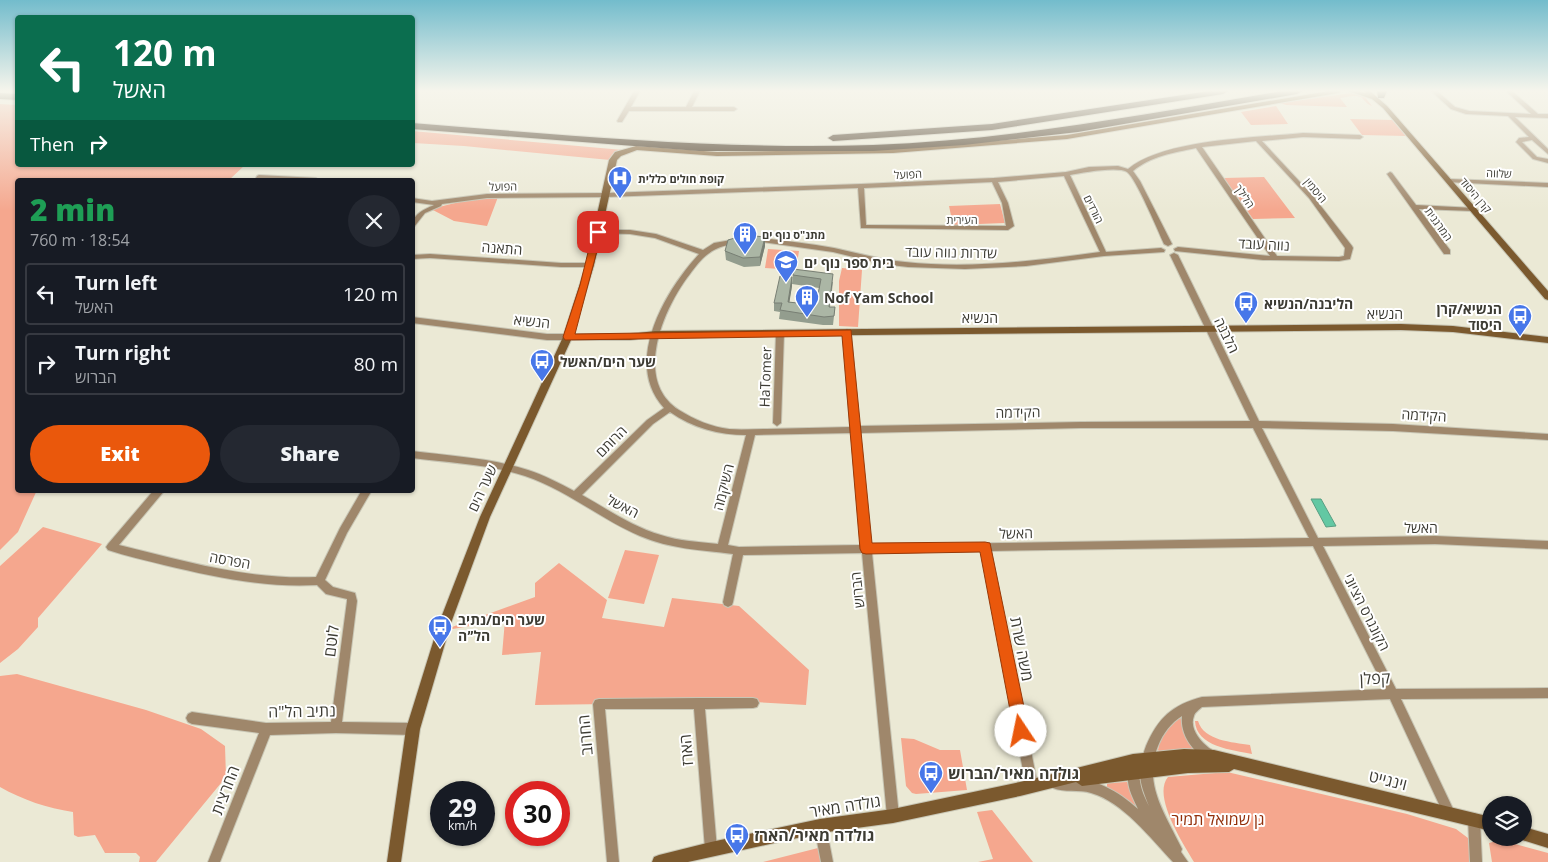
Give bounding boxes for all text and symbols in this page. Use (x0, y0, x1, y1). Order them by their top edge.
text: 120 m (113, 29, 217, 76)
icon: left (30, 35, 95, 100)
text: האשל (113, 74, 166, 104)
icon: right (84, 130, 112, 158)
text: Then (30, 131, 74, 157)
hospital icon: קופת חולים כללית (607, 165, 633, 199)
street label: שלווה (1486, 165, 1512, 181)
street label: הפועל (894, 166, 922, 182)
place label: קופת חולים כללית (638, 171, 724, 186)
street label: היסמין (1301, 174, 1331, 206)
street label: קרן היסוד (1457, 174, 1496, 216)
street label: הפועל (489, 178, 517, 194)
street label: הלילך (1232, 181, 1258, 211)
text: 2 min (30, 189, 115, 230)
street label: הורדים (1081, 192, 1107, 226)
button: close (348, 195, 400, 247)
street label: המרגנית (1422, 204, 1456, 244)
pin (577, 211, 619, 253)
street label: העירית (946, 212, 978, 227)
icon: arrive (584, 218, 612, 246)
building icon: מתנ"ס נוף ים (732, 221, 758, 255)
place label: מתנ"ס נוף ים (762, 227, 825, 242)
text: 760 m · 18:54 (30, 229, 130, 251)
street label: נווה עובד (1238, 233, 1290, 255)
street label: התאנה (481, 237, 523, 259)
street label: שדרות נווה עובד (905, 242, 997, 262)
school or university icon: בית ספר נוף ים (773, 249, 799, 283)
place label: בית ספר נוף ים (804, 253, 894, 272)
text: Turn left (75, 270, 157, 296)
icon: left (32, 280, 60, 308)
text: 120 m (343, 281, 398, 307)
building icon: Nof Yam School (794, 284, 820, 318)
place label: Nof Yam School (824, 288, 933, 307)
bus stop icon: הליבנה/הנשיא (1233, 290, 1259, 324)
place label: הליבנה/הנשיא (1264, 294, 1353, 313)
text: האשל (75, 296, 114, 318)
place label: הנשיא/קרן היסוד (1436, 299, 1502, 334)
bus stop icon: הנשיא/קרן היסוד (1507, 303, 1533, 337)
street label: הנשיא (1367, 304, 1403, 323)
street label: הנשיא (962, 308, 998, 327)
street label: הנשיא (513, 310, 551, 332)
street label: הלבנה (1210, 314, 1244, 356)
text: Turn right (75, 340, 170, 366)
street label: HaTomer (754, 346, 776, 408)
bus stop icon: שער הים/האשל (529, 348, 555, 382)
icon: right (32, 350, 60, 378)
text: 80 m (354, 351, 398, 377)
place label: שער הים/האשל (560, 352, 656, 371)
text: הברוש (75, 366, 117, 388)
street label: הקידמה (995, 402, 1041, 422)
street label: הקידמה (1401, 404, 1447, 426)
street label: הרותם (591, 421, 631, 461)
button: Exit (30, 425, 210, 483)
button: Share (220, 425, 400, 483)
street label: שער הים (463, 461, 501, 515)
street label: השיקמה (708, 461, 738, 513)
street label: האשל (604, 490, 642, 522)
street label: האשל (1404, 518, 1438, 537)
street label: האשל (999, 523, 1033, 543)
street label: הפרסה (208, 547, 252, 573)
street label: הקונגרס הציוני (1339, 570, 1395, 654)
street label: הברוש (846, 571, 868, 609)
place label: שער הים/נתיב הל״ה (458, 610, 545, 645)
bus stop icon: שער הים/נתיב הל״ה (427, 614, 453, 648)
street label: משה שרת (1005, 615, 1039, 683)
street label: לוטם (318, 624, 344, 658)
street label: קפלן (1359, 666, 1391, 690)
street label: נתיב הל"ה (268, 699, 336, 723)
position arrow (994, 704, 1046, 756)
street label: החרוב (572, 714, 598, 756)
street label: הארז (674, 733, 698, 767)
bus stop icon: גולדה מאיר/הברוש (918, 760, 944, 794)
street label: החרצית (206, 762, 244, 818)
place label: גולדה מאיר/הברוש (948, 762, 1079, 784)
street label: וינגייט (1366, 765, 1410, 795)
speed limit sign: 30 (505, 781, 570, 846)
text: 29 (448, 790, 477, 824)
street label: גולדה מאיר (808, 790, 882, 822)
map controls (1482, 796, 1532, 846)
button: layers (1482, 796, 1532, 846)
park label: גן שמואל תמיר (1171, 808, 1265, 830)
text: km/h (448, 817, 477, 834)
bus stop icon: גולדה מאיר/הארז (724, 822, 750, 856)
place label: גולדה מאיר/הארז (754, 824, 874, 846)

